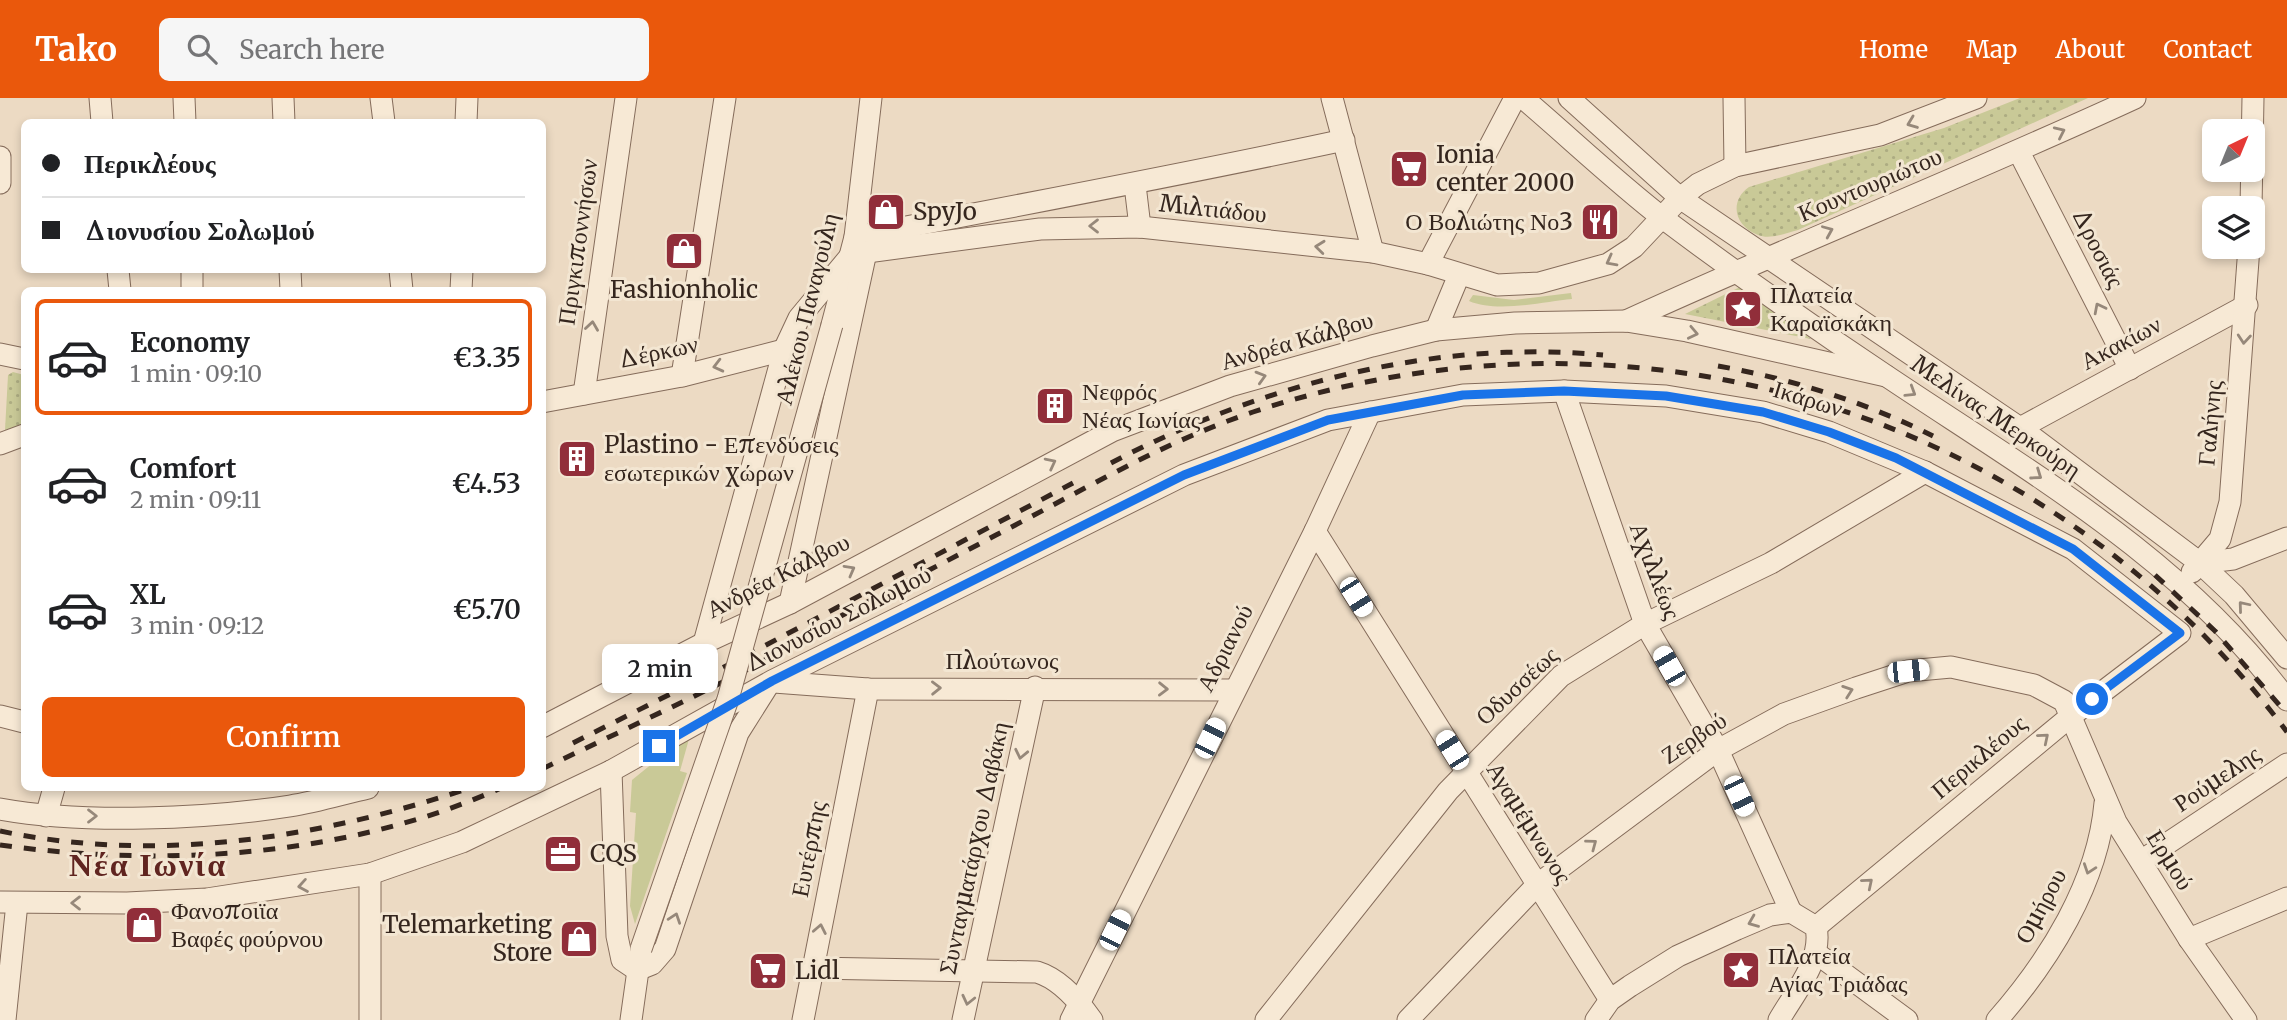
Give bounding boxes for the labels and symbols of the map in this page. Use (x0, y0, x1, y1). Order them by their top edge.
one-way arrow (1907, 114, 1919, 128)
north arrow (2202, 119, 2264, 182)
one-way arrow (2053, 126, 2065, 140)
place label: Ionia center 2000 (1436, 139, 1574, 198)
street label: Κουντουριώτου (1793, 140, 1946, 229)
supermarket icon: Ionia center 2000 (1388, 148, 1430, 190)
street label: Πριγκιποννήσων (550, 157, 605, 327)
street label: Μιλτιάδου (1158, 187, 1268, 230)
shop icon: SpyJo (865, 191, 907, 233)
place label: SpyJo (913, 196, 977, 227)
restaurant icon: Ο Βολιώτης Νο3 (1579, 201, 1621, 243)
street label: Δροσιάς (2065, 202, 2132, 293)
place label: Ο Βολιώτης Νο3 (1405, 206, 1573, 237)
street label: Αλέκου Παναγούλη (768, 210, 845, 408)
one-way arrow (1088, 218, 1099, 234)
one-way arrow (1822, 225, 1834, 239)
shop icon: Fashionholic (663, 230, 705, 272)
one-way arrow (1314, 239, 1326, 254)
one-way arrow (1605, 252, 1618, 266)
place label: Fashionholic (610, 274, 758, 305)
place label: Πλατεία Καραϊσκάκη (1770, 279, 1892, 338)
place icon: Πλατεία Καραϊσκάκη (1722, 288, 1764, 330)
one-way arrow (2093, 303, 2107, 315)
street label: Ανδρέα Κάλβου (1217, 304, 1377, 377)
street label: Ακακίων (2075, 308, 2167, 377)
one-way arrow (584, 320, 599, 332)
one-way arrow (1687, 325, 1699, 339)
street label: Δέρκων (615, 328, 701, 375)
one-way arrow (2237, 334, 2252, 345)
street label: Μελίνας Μερκούρη (1905, 348, 2087, 485)
one-way arrow (712, 358, 724, 372)
one-way arrow (1255, 371, 1267, 386)
street label: Ικάρων (1770, 373, 1847, 424)
place label: Νεφρός Νέας Ιωνίας (1082, 376, 1201, 435)
street label: Γαλήνης (2190, 378, 2229, 467)
one-way arrow (1904, 384, 1917, 397)
building icon: Νεφρός Νέας Ιωνίας (1034, 385, 1076, 427)
place label: Plastino - Επενδύσεις εσωτερικών χώρων (604, 429, 839, 488)
building icon: Plastino - Επενδύσεις εσωτερικών χώρων (556, 438, 598, 480)
one-way arrow (1043, 457, 1056, 471)
one-way arrow (2029, 467, 2042, 479)
street label: Αχιλλέως (1623, 518, 1688, 624)
street label: Ανδρέα Κάλβου (701, 526, 855, 625)
street label: Διονυσίου Σολωμού (739, 558, 936, 679)
one-way arrow (843, 565, 855, 578)
car (1336, 574, 1377, 620)
street label: Αδριανού (1189, 599, 1260, 697)
one-way arrow (2239, 601, 2252, 613)
street label: Οδυσσέως (1469, 639, 1565, 732)
car (1650, 643, 1689, 689)
callout: 2 min (601, 644, 717, 694)
street label: Πλούτωνος (946, 645, 1059, 676)
car (1887, 658, 1930, 684)
one-way arrow (931, 680, 942, 696)
one-way arrow (1159, 681, 1169, 697)
route start (2076, 683, 2108, 715)
one-way arrow (1842, 685, 1854, 699)
street label: Ζερβού (1655, 704, 1733, 771)
street label: Περικλέους (1925, 707, 2033, 806)
car (1192, 715, 1229, 761)
street label: Συνταγματάρχου Δαβάκη (932, 719, 1015, 977)
car (1432, 727, 1473, 773)
route end (643, 730, 675, 762)
one-way arrow (2036, 734, 2048, 747)
street label: Ρούμελης (2167, 738, 2267, 819)
one-way arrow (1014, 748, 1029, 760)
street label: Αγαμέμνωνος (1480, 756, 1579, 890)
car (1721, 773, 1758, 819)
street label: Ευτέρπης (784, 798, 833, 900)
one-way arrow (87, 808, 98, 824)
street label: Ερμού (2140, 824, 2201, 896)
office icon: CQS (542, 833, 584, 875)
place label: CQS (590, 838, 637, 869)
one-way arrow (1584, 840, 1596, 853)
district label: Νέα Ιωνία (69, 845, 227, 885)
street label: Ομήρου (2008, 863, 2073, 949)
one-way arrow (2083, 863, 2097, 875)
one-way arrow (297, 878, 308, 893)
one-way arrow (1861, 879, 1873, 892)
one-way arrow (70, 895, 81, 911)
place label: Φανοποιϊα Βαφές φούρνου (171, 895, 323, 954)
shop icon: Φανοποιϊα Βαφές φούρνου (123, 904, 165, 946)
car (1097, 907, 1134, 953)
place label: Telemarketing Store (382, 909, 552, 968)
one-way arrow (667, 913, 682, 925)
one-way arrow (1748, 914, 1761, 928)
shop icon: Telemarketing Store (558, 918, 600, 960)
one-way arrow (812, 923, 827, 935)
place label: Πλατεία Αγίας Τριάδας (1768, 940, 1908, 999)
place icon: Πλατεία Αγίας Τριάδας (1720, 949, 1762, 991)
supermarket icon: Lidl (747, 950, 789, 992)
place label: Lidl (795, 955, 839, 986)
one-way arrow (961, 994, 976, 1006)

